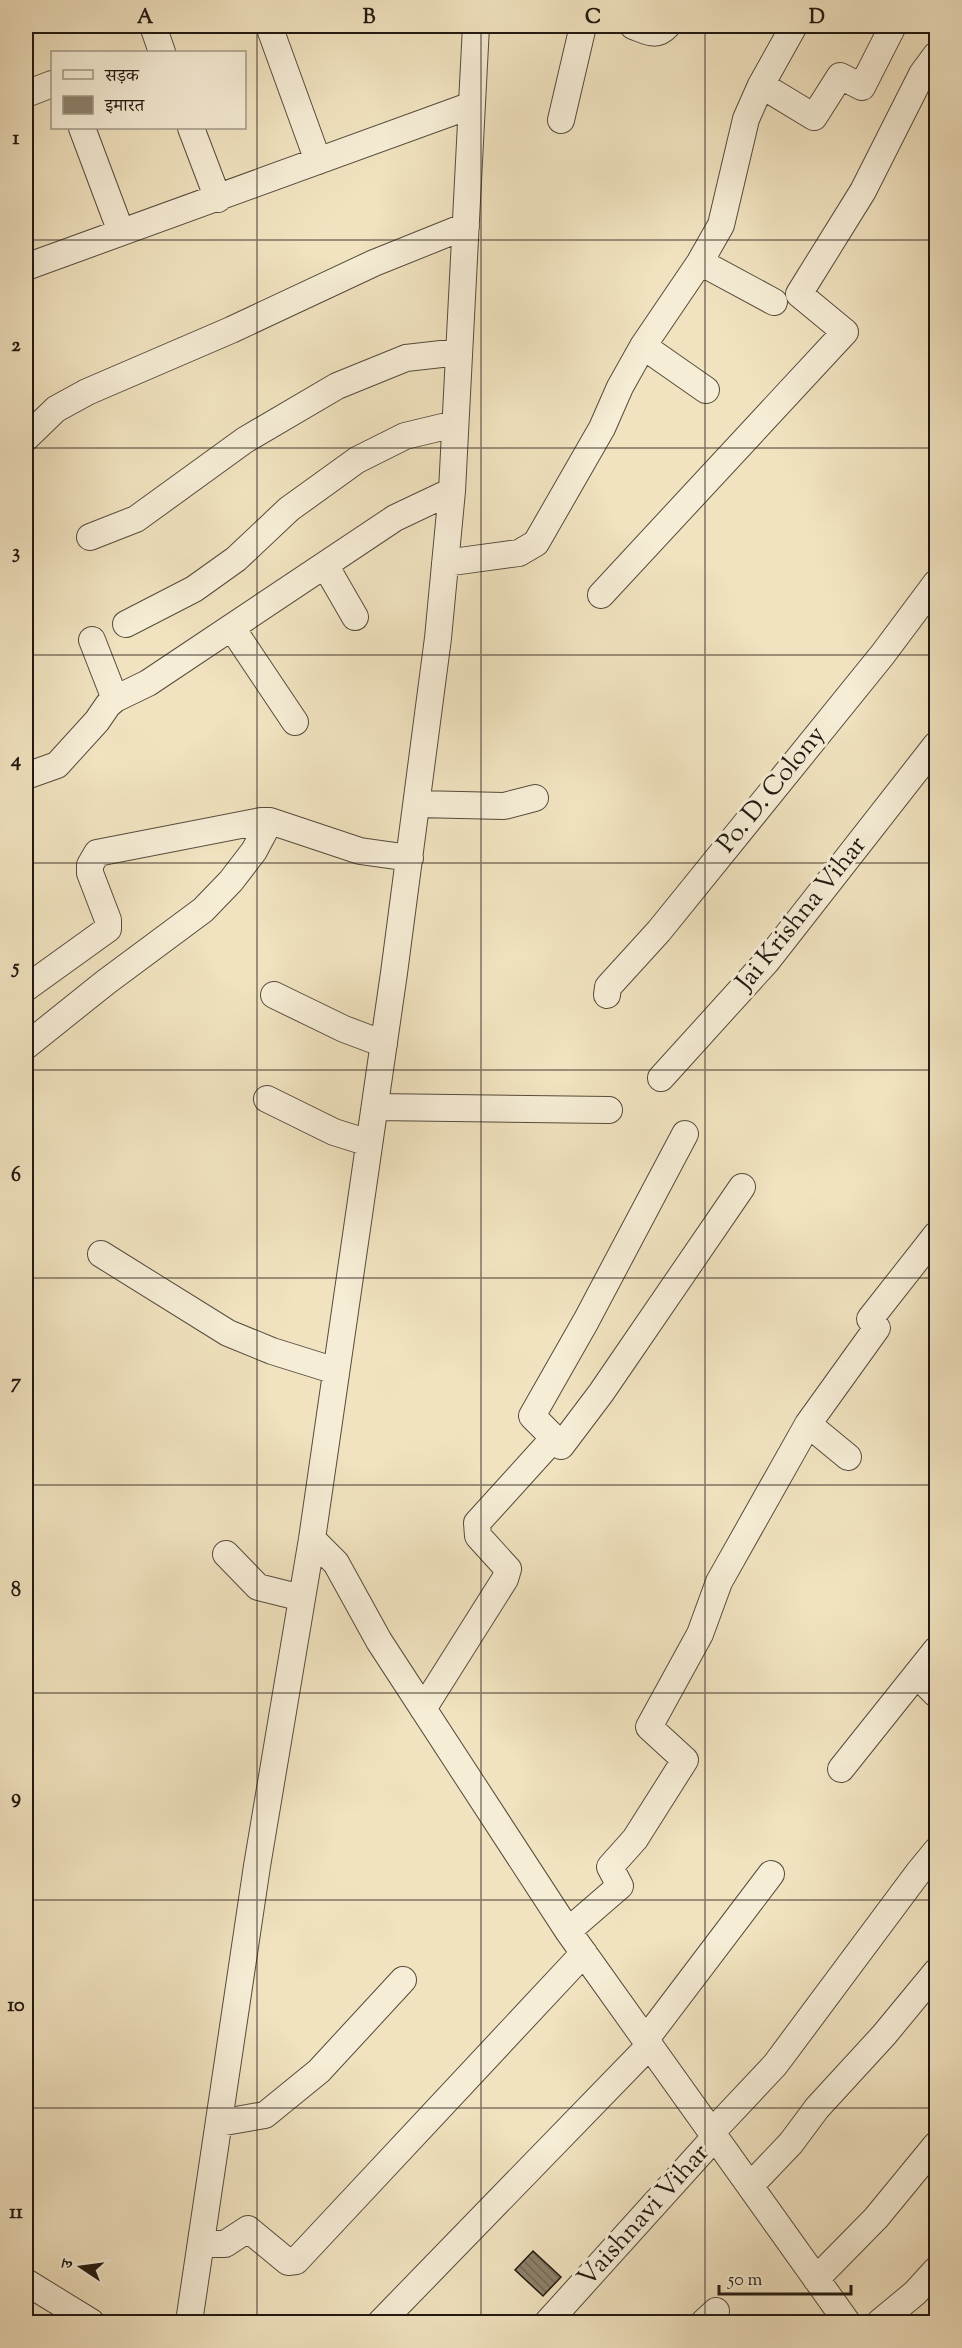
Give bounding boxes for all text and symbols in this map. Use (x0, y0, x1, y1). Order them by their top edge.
text: A (137, 4, 154, 33)
text: B (363, 4, 376, 33)
text: C (585, 4, 601, 33)
text: D (809, 4, 825, 33)
legend (51, 51, 246, 129)
text: सड़क (104, 64, 140, 90)
text: इमारत (104, 94, 145, 120)
text: 1 (13, 125, 20, 154)
text: 2 (11, 332, 21, 361)
text: 3 (12, 539, 20, 568)
street label: Po. D. Colony (709, 718, 835, 862)
text: 4 (10, 747, 21, 776)
street label: Jai Krishna Vihar (727, 828, 876, 1001)
text: 5 (11, 954, 20, 983)
text: 6 (11, 1162, 21, 1191)
text: 7 (11, 1369, 22, 1398)
text: 8 (11, 1577, 21, 1606)
text: 9 (11, 1784, 21, 1813)
text: 10 (7, 1992, 25, 2021)
street label: Vaishnavi Vihar (570, 2136, 719, 2296)
text: 11 (9, 2199, 23, 2228)
north arrow (51, 2237, 111, 2297)
text: उ (56, 2256, 81, 2272)
scale bar (719, 2258, 851, 2296)
text: 50 m (727, 2268, 763, 2294)

